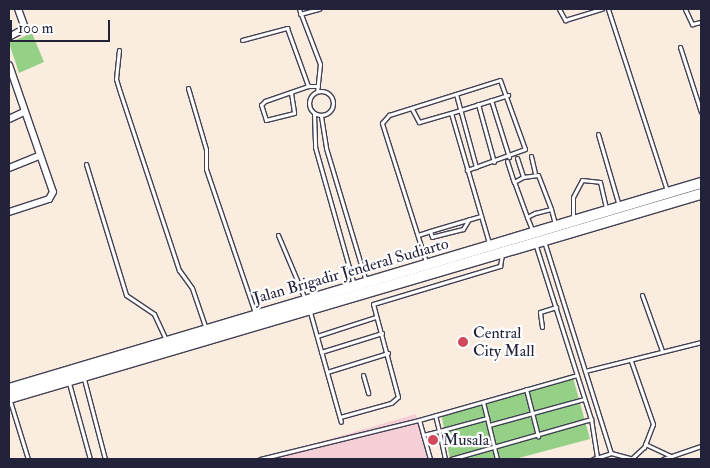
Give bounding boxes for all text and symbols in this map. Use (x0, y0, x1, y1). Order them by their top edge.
scale bar (12, 10, 112, 42)
text: 100 m (18, 19, 53, 38)
street label: Jalan Brigadir Jenderal Sudiarto (251, 234, 451, 308)
place label: Central City Mall (473, 323, 535, 361)
marker: Central City Mall (457, 336, 469, 348)
place label: Musala (443, 430, 489, 450)
marker: Musala (427, 434, 439, 446)

